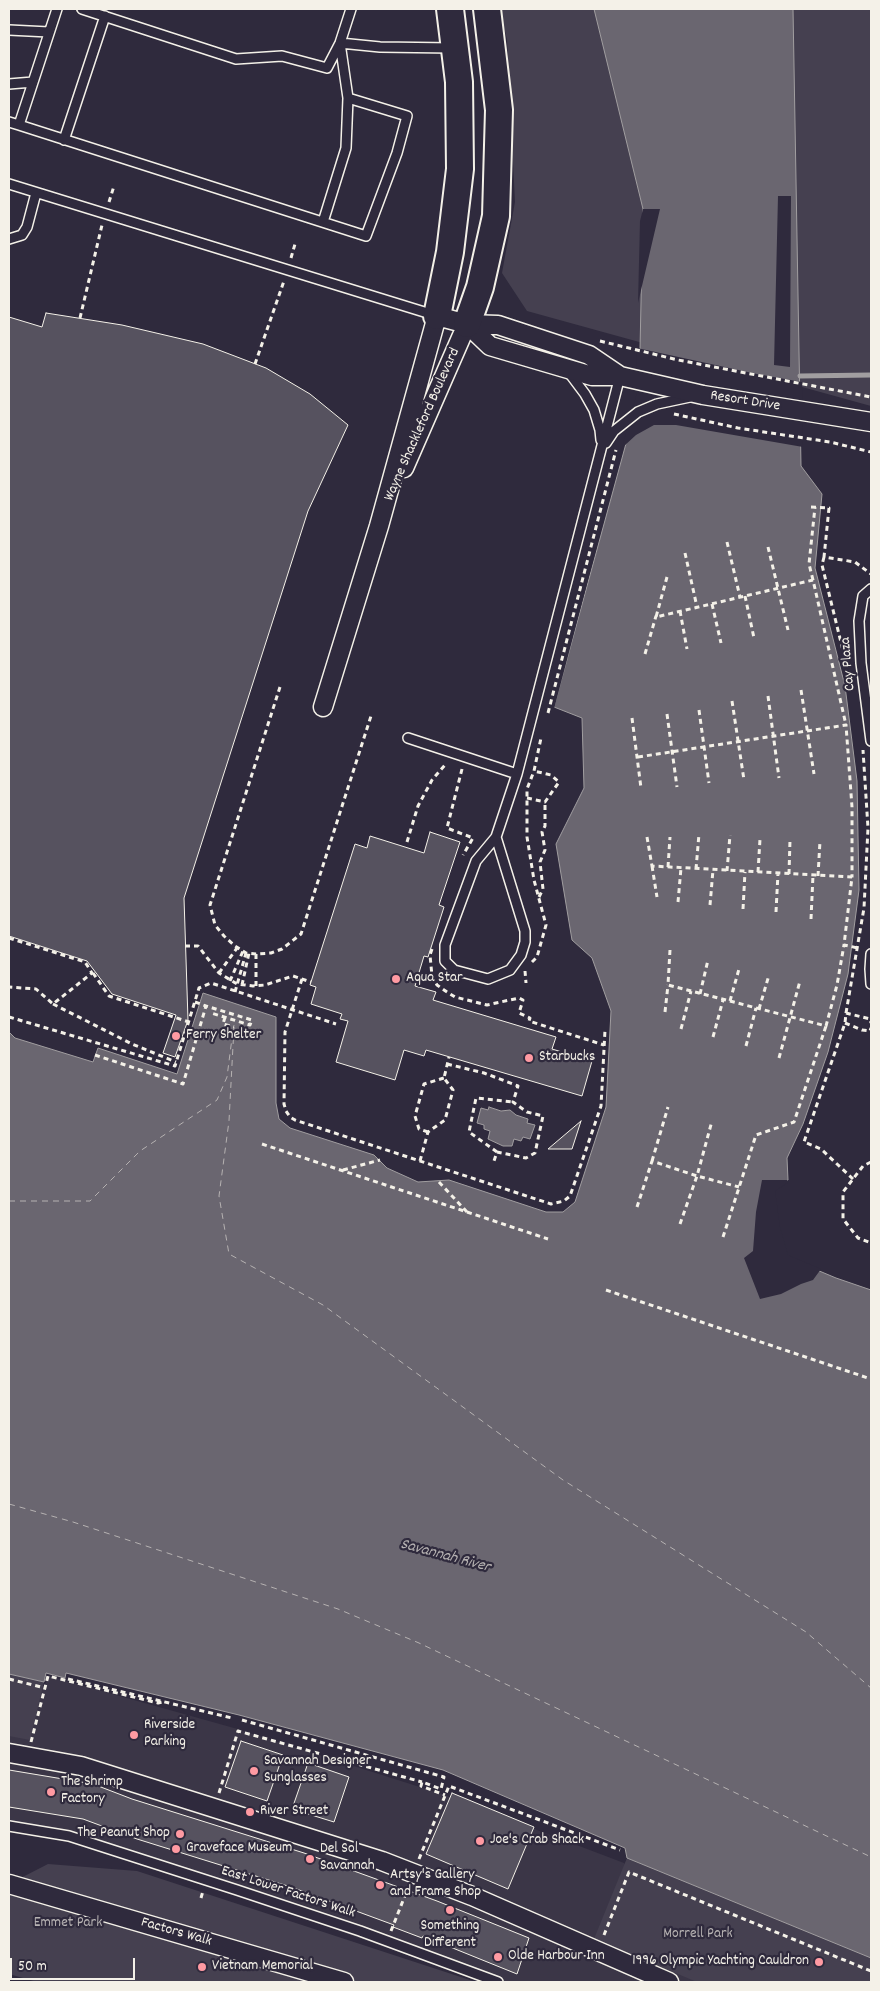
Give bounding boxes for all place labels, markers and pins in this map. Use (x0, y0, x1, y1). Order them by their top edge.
place label: Aqua Star (406, 970, 463, 988)
marker: Aqua Star (390, 973, 402, 985)
place label: Ferry Shelter (186, 1027, 261, 1045)
marker: Ferry Shelter (170, 1030, 182, 1042)
place label: Starbucks (539, 1049, 595, 1067)
marker: Starbucks (523, 1052, 535, 1064)
place label: Riverside Parking (144, 1717, 195, 1752)
marker: Riverside Parking (128, 1729, 140, 1741)
place label: Savannah Designer Sunglasses (264, 1753, 371, 1788)
marker: Savannah Designer Sunglasses (248, 1765, 260, 1777)
place label: The Shrimp Factory (61, 1774, 123, 1809)
marker: The Shrimp Factory (45, 1786, 57, 1798)
place label: River Street (260, 1803, 328, 1821)
marker: River Street (244, 1806, 256, 1818)
place label: The Peanut Shop (77, 1825, 170, 1843)
marker: The Peanut Shop (174, 1828, 186, 1840)
place label: Joe's Crab Shack (490, 1832, 584, 1850)
marker: Joe's Crab Shack (474, 1835, 486, 1847)
place label: Graveface Museum (186, 1840, 292, 1858)
place label: Del Sol Savannah (320, 1841, 375, 1876)
marker: Graveface Museum (170, 1843, 182, 1855)
marker: Del Sol Savannah (304, 1853, 316, 1865)
place label: Artsy's Gallery and Frame Shop (390, 1867, 481, 1902)
marker: Artsy's Gallery and Frame Shop (374, 1879, 386, 1891)
marker: Something Different (444, 1904, 456, 1916)
place label: Something Different (421, 1918, 479, 1953)
place label: Olde Harbour Inn (508, 1948, 605, 1966)
marker: Olde Harbour Inn (492, 1951, 504, 1963)
place label: 1996 Olympic Yachting Cauldron (632, 1953, 809, 1971)
marker: 1996 Olympic Yachting Cauldron (813, 1956, 825, 1968)
place label: Vietnam Memorial (212, 1958, 313, 1976)
marker: Vietnam Memorial (196, 1961, 208, 1973)

